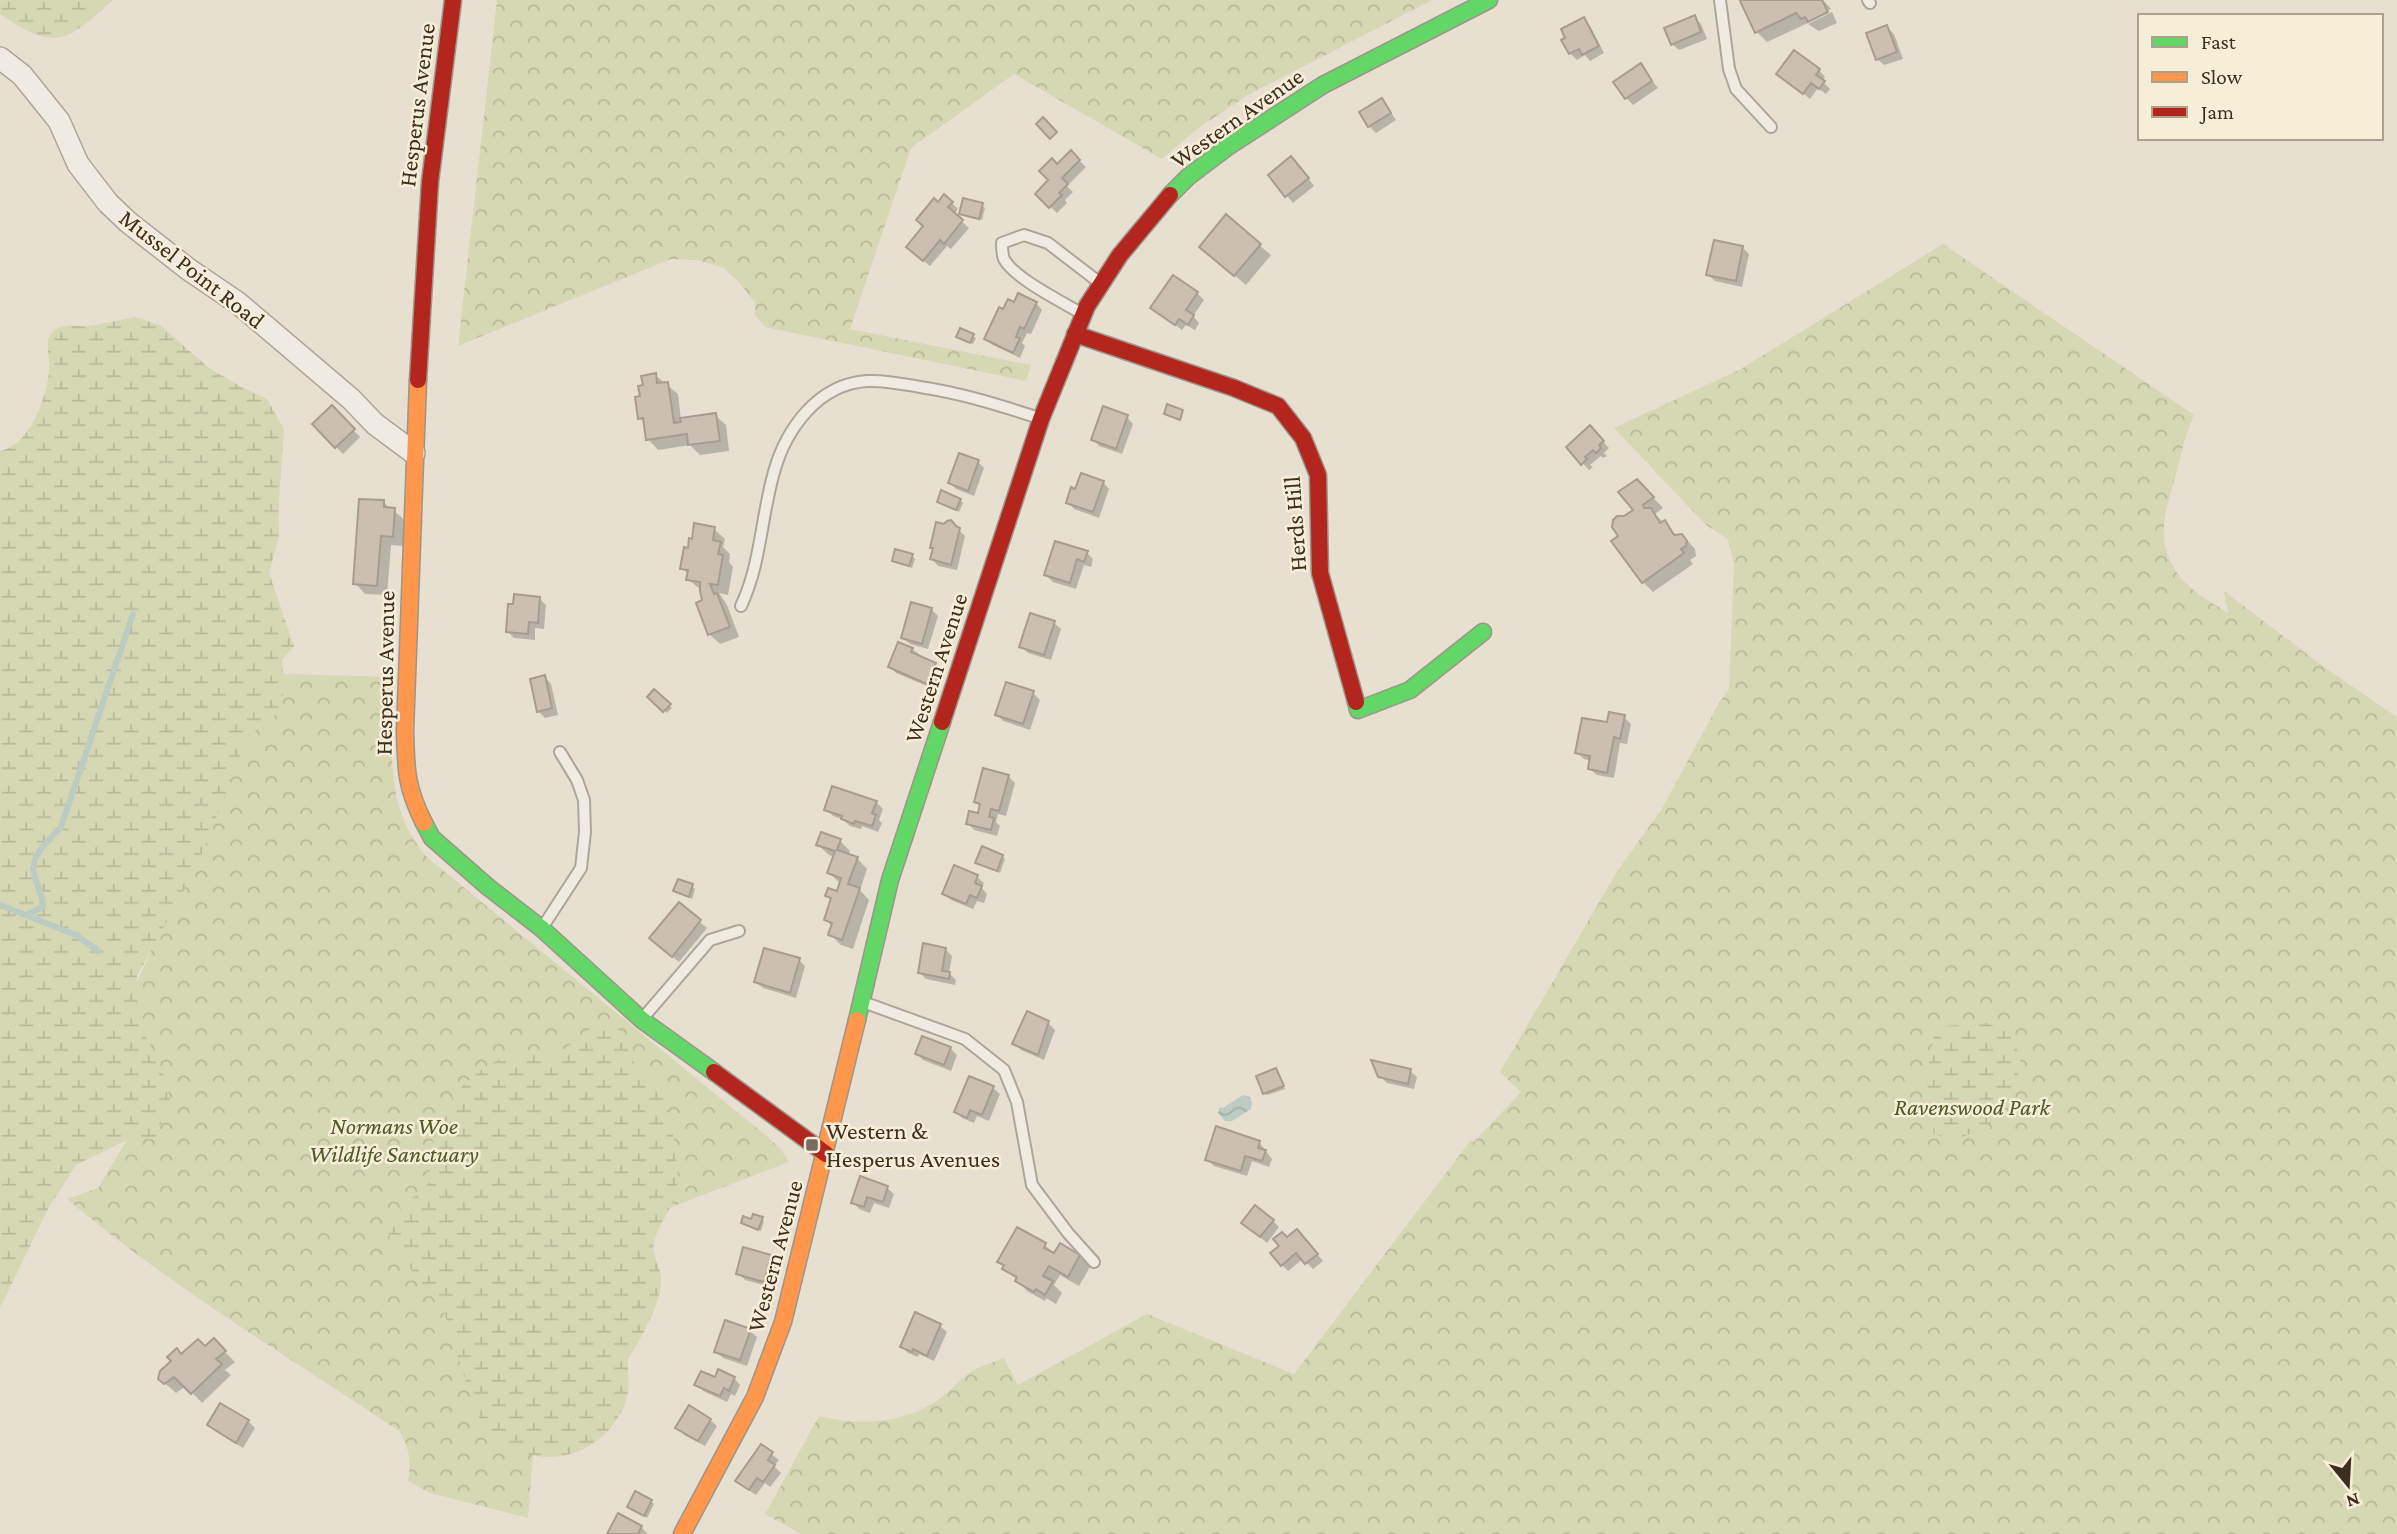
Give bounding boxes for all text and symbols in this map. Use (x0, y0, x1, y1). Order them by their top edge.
legend (2138, 14, 2383, 140)
street label: Hesperus Avenue (393, 22, 440, 188)
text: Fast (2201, 30, 2237, 54)
street label: Western Avenue (1165, 62, 1308, 173)
text: Slow (2201, 65, 2243, 89)
text: Jam (2199, 100, 2234, 124)
street label: Mussel Point Road (114, 204, 270, 334)
street label: Herds Hill (1278, 475, 1311, 573)
street label: Hesperus Avenue (370, 590, 399, 756)
street label: Western Avenue (899, 590, 972, 746)
park label: Ravenswood Park (1894, 1093, 2052, 1120)
park label: Normans Woe Wildlife Sanctuary (309, 1112, 479, 1167)
place label: Western & Hesperus Avenues (826, 1117, 1000, 1172)
marker: Western & Hesperus Avenues (804, 1137, 820, 1153)
street label: Western Avenue (741, 1177, 808, 1335)
north arrow (2313, 1450, 2383, 1520)
text: N (2344, 1489, 2363, 1513)

